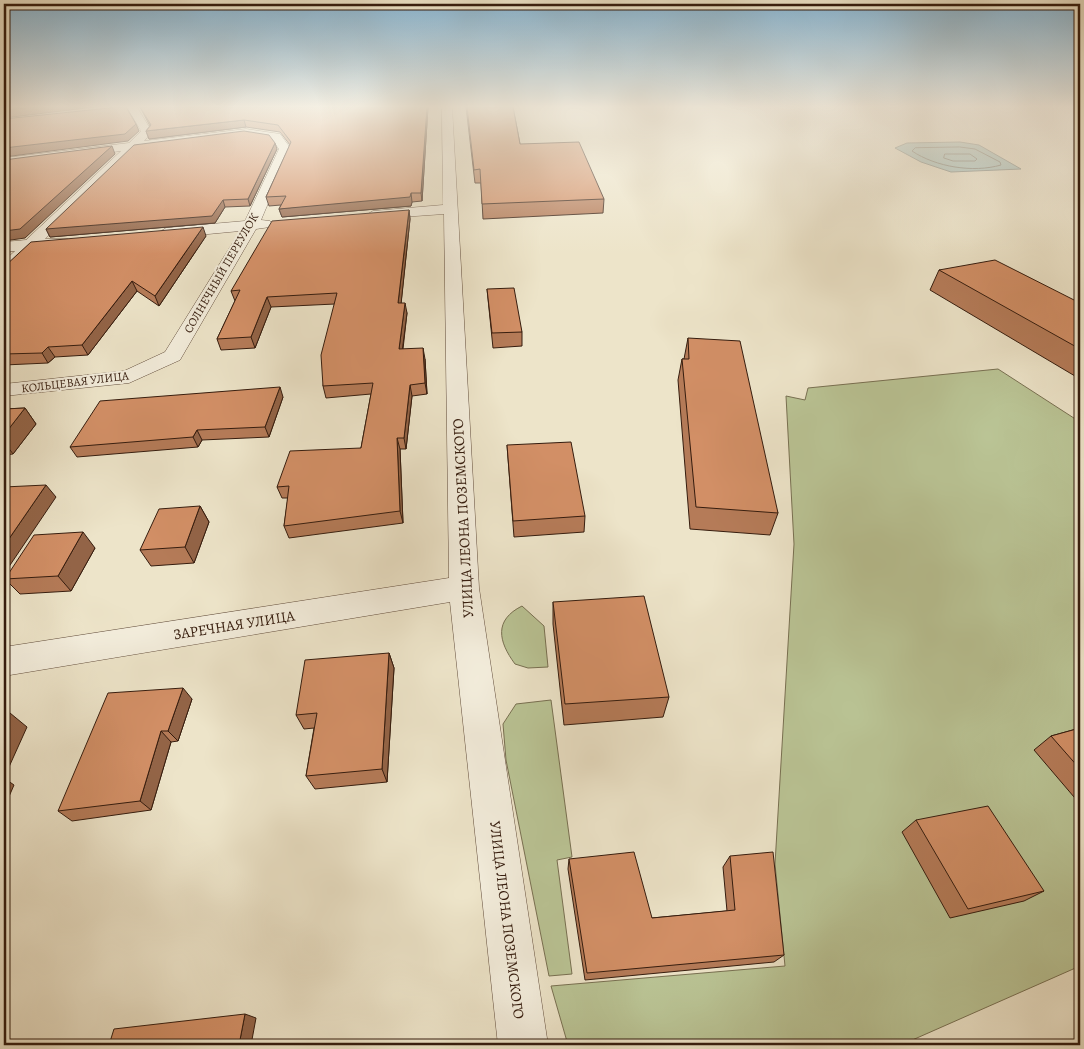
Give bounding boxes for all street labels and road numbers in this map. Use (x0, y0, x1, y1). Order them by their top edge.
street label: СОЛНЕЧНЫЙ ПЕРЕУЛОК (180, 210, 262, 336)
street label: КОЛЬЦЕВАЯ УЛИЦА (20, 367, 131, 397)
street label: УЛИЦА ЛЕОНА ПОЗЕМСКОГО (448, 418, 478, 618)
street label: ЗАРЕЧНАЯ УЛИЦА (172, 605, 296, 644)
street label: УЛИЦА ЛЕОНА ПОЗЕМСКОГО (485, 820, 529, 1020)

